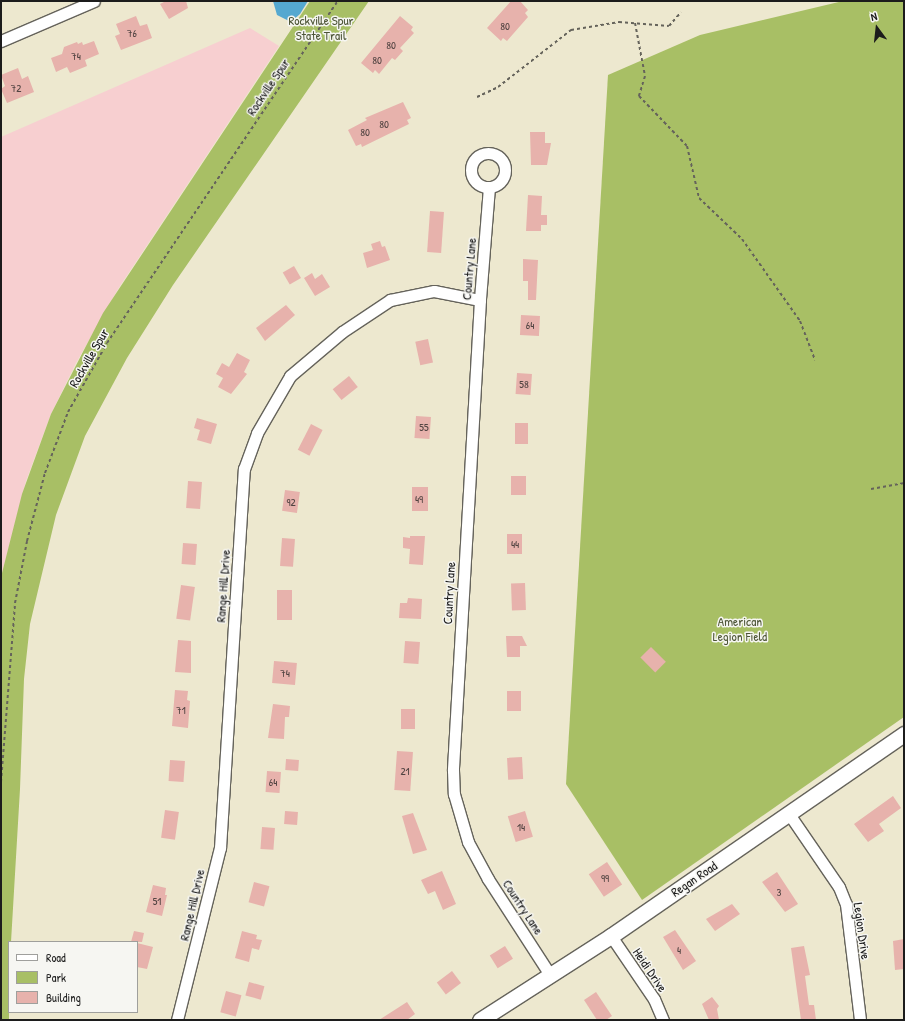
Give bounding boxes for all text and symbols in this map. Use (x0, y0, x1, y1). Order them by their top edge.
north arrow (857, 8, 897, 48)
text: N (869, 9, 879, 24)
park label: Rockville Spur State Trail (288, 13, 354, 44)
house number: 80 (500, 19, 510, 33)
house number: 76 (127, 26, 137, 40)
house number: 80 (386, 38, 396, 52)
house number: 74 (71, 49, 81, 63)
house number: 80 (372, 53, 382, 67)
street label: Rockville Spur (243, 56, 293, 118)
house number: 72 (11, 81, 21, 95)
house number: 80 (379, 117, 389, 131)
house number: 80 (360, 125, 370, 139)
street label: Country Lane (459, 237, 479, 301)
house number: 64 (526, 318, 534, 332)
street label: Rockville Spur (66, 326, 112, 390)
house number: 58 (519, 377, 529, 391)
house number: 55 (419, 420, 429, 434)
house number: 49 (415, 492, 423, 506)
house number: 92 (286, 495, 296, 509)
house number: 44 (511, 537, 519, 551)
street label: Range Hill Drive (213, 549, 233, 623)
street label: Country Lane (440, 561, 458, 625)
park label: American Legion Field (713, 614, 767, 645)
house number: 74 (280, 666, 290, 680)
house number: 71 (176, 703, 186, 717)
house number: 21 (400, 764, 410, 778)
house number: 64 (269, 775, 277, 789)
house number: 14 (517, 820, 525, 834)
street label: Regan Road (668, 858, 720, 900)
street label: Range Hill Drive (176, 868, 208, 942)
house number: 99 (601, 871, 609, 885)
street label: Country Lane (499, 877, 547, 937)
house number: 3 (777, 885, 781, 899)
house number: 51 (153, 894, 161, 908)
street label: Legion Drive (850, 902, 874, 960)
legend (8, 941, 138, 1013)
house number: 4 (677, 943, 681, 957)
street label: Heidi Drive (630, 945, 670, 995)
text: Road (46, 949, 66, 966)
text: Park (46, 969, 66, 986)
text: Building (46, 989, 81, 1006)

